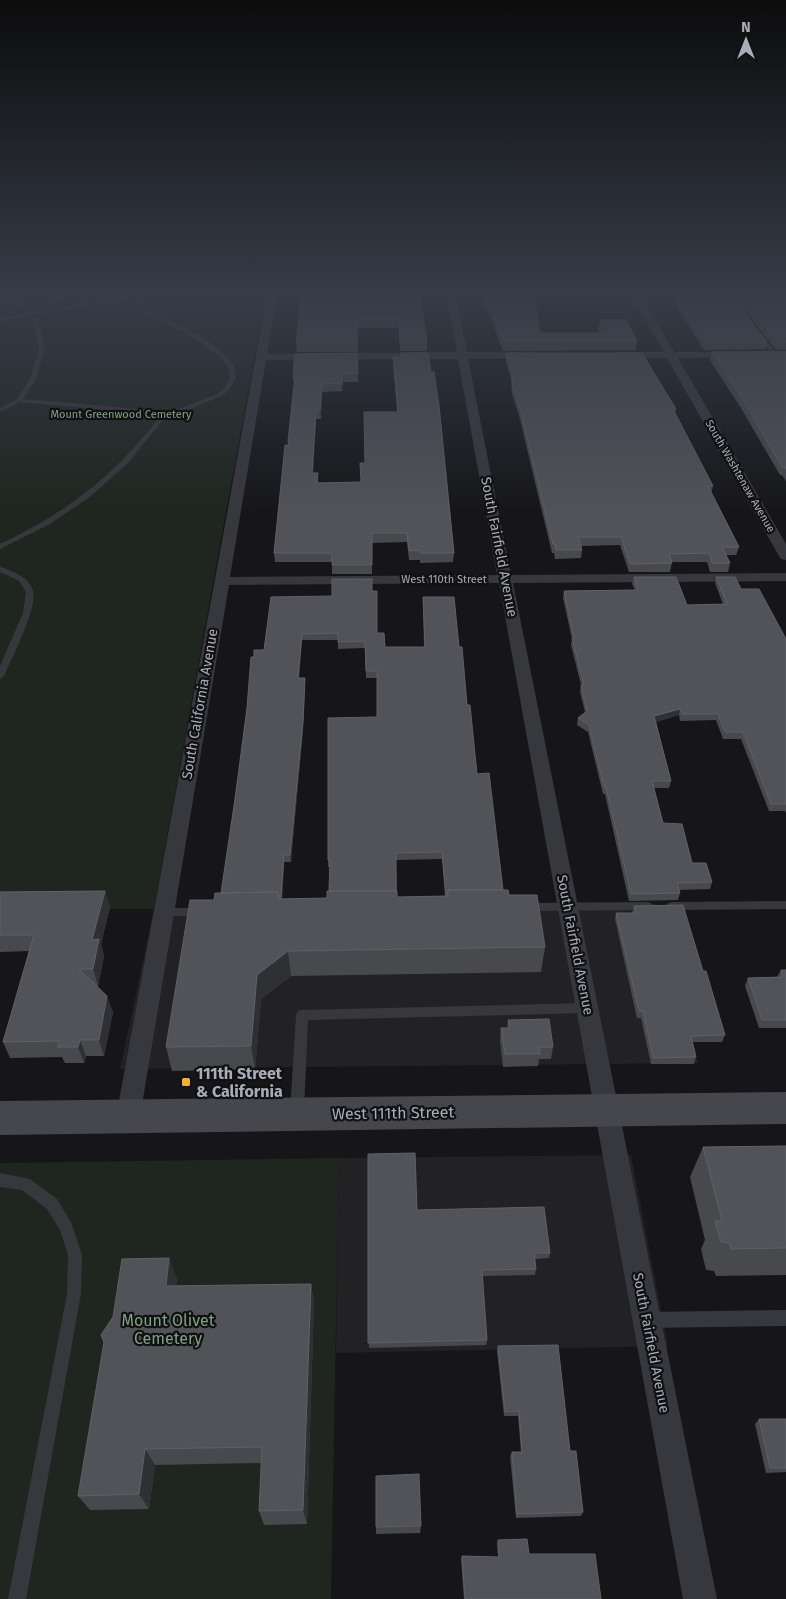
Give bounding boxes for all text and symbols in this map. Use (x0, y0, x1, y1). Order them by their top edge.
north arrow (721, 15, 771, 65)
text: N (741, 19, 751, 36)
park label: Mount Greenwood Cemetery (50, 408, 192, 421)
street label: South Washtenaw Avenue (702, 417, 778, 535)
street label: South Fairfield Avenue (477, 476, 521, 618)
street label: West 110th Street (401, 573, 487, 586)
street label: South California Avenue (178, 628, 222, 780)
street label: South Fairfield Avenue (553, 874, 597, 1016)
place label: 111th Street & California (196, 1064, 283, 1101)
marker: 111th Street & California (180, 1076, 192, 1088)
street label: West 111th Street (332, 1102, 455, 1124)
street label: South Fairfield Avenue (629, 1272, 673, 1414)
park label: Mount Olivet Cemetery (121, 1311, 215, 1348)

